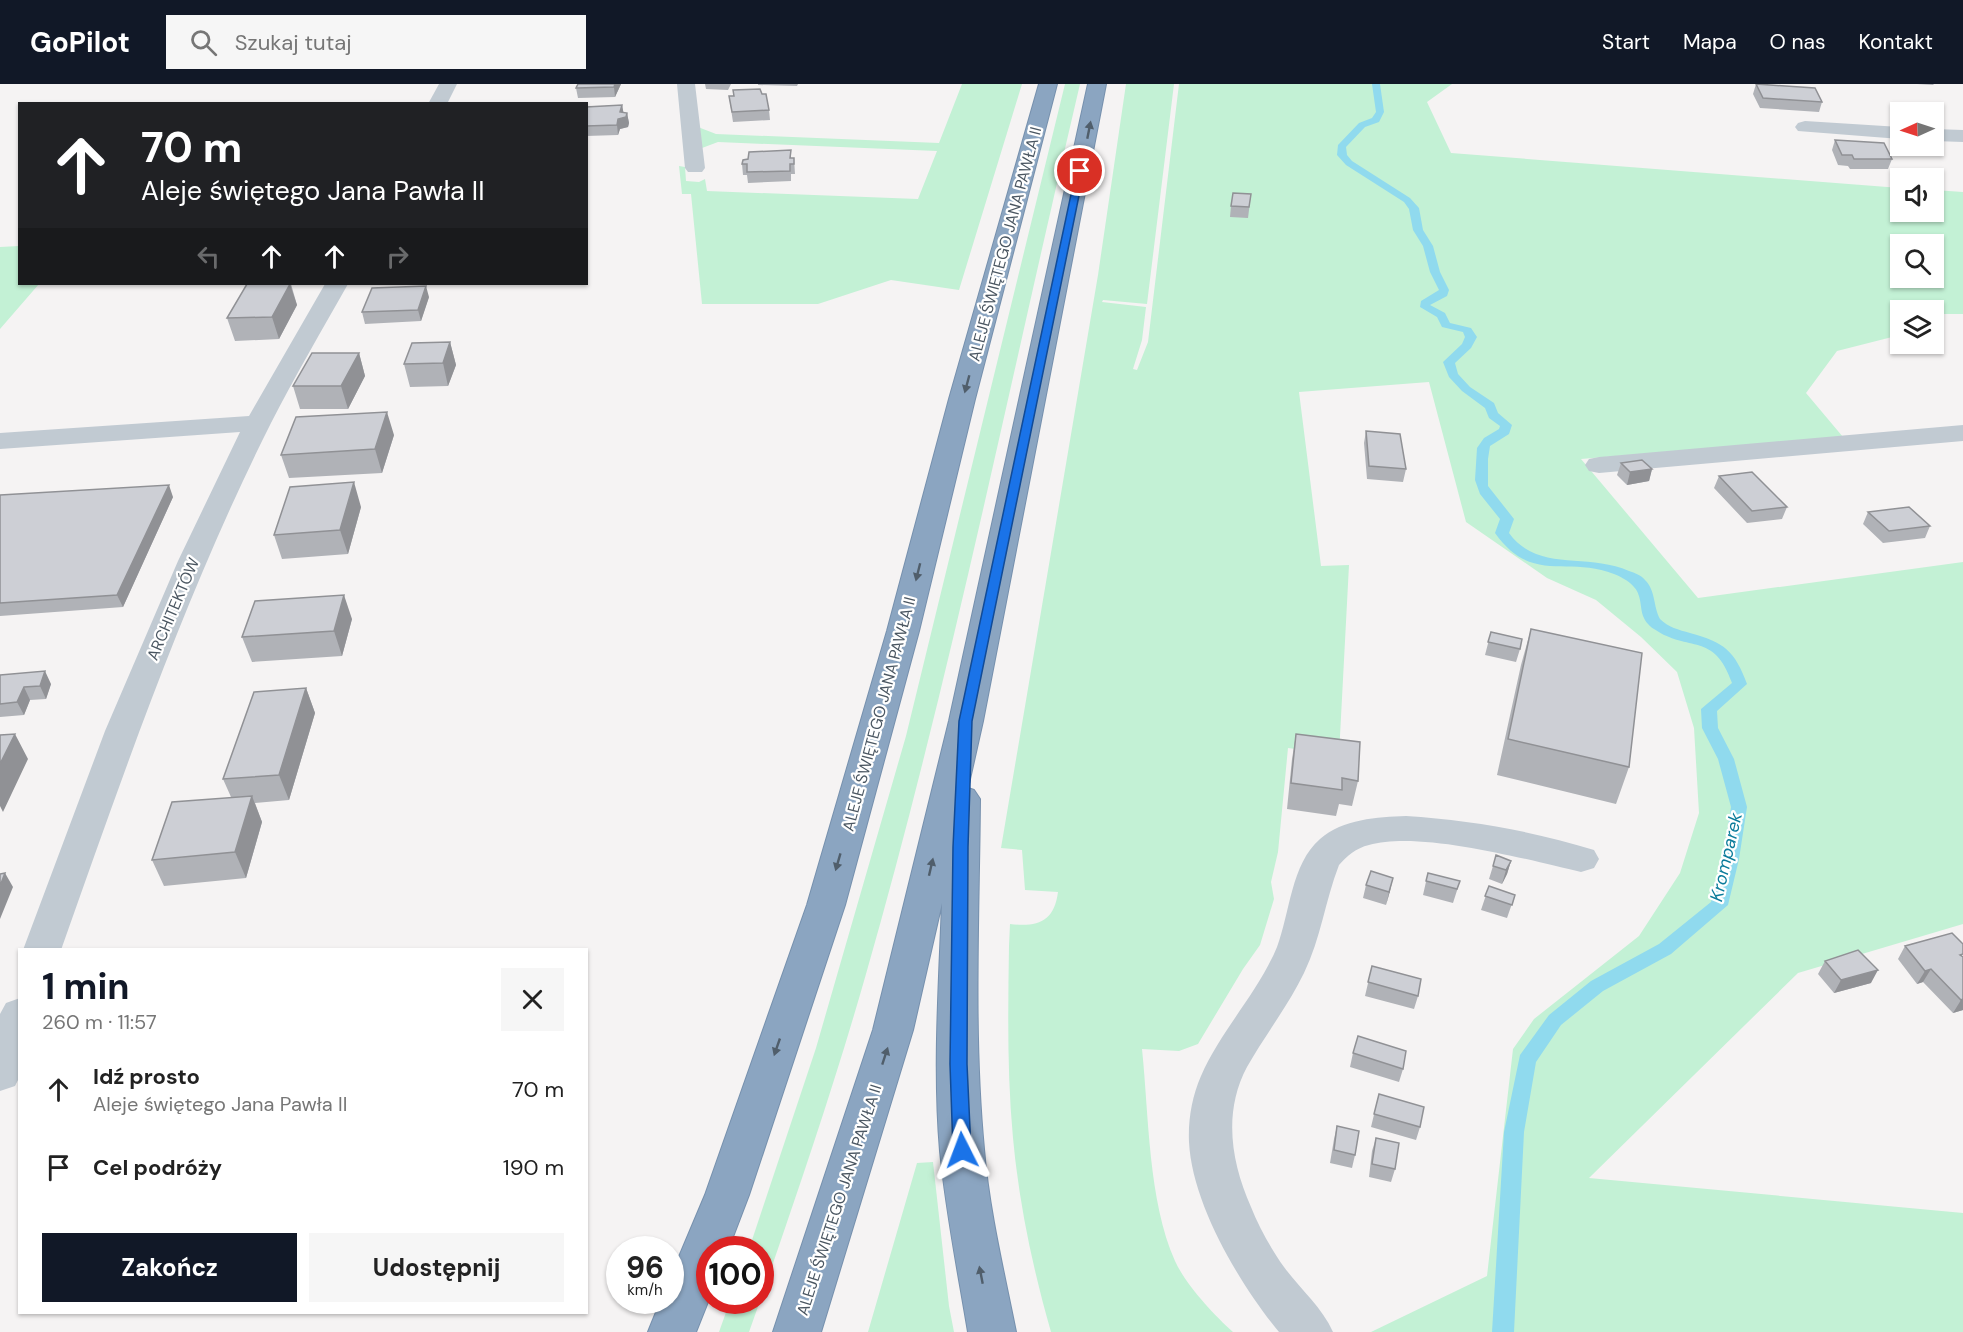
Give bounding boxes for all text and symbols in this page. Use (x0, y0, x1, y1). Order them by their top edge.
search box (166, 15, 586, 69)
text: GoPilot (30, 24, 130, 61)
icon: search (187, 26, 220, 59)
text: Szukaj tutaj (235, 28, 352, 57)
text: Start (1602, 28, 1650, 56)
text: Mapa (1683, 28, 1737, 56)
text: O nas (1770, 28, 1825, 56)
text: Kontakt (1858, 28, 1933, 56)
north arrow (1890, 102, 1944, 156)
map controls (1890, 102, 1944, 354)
text: 70 m (141, 120, 242, 175)
one-way arrow (1085, 120, 1094, 139)
street label: ALEJE ŚWIĘTEGO JANA PAWŁA II (964, 125, 1046, 363)
icon: ahead (42, 126, 120, 204)
pin (1054, 145, 1105, 196)
icon: arrive (1063, 154, 1096, 187)
button: sound (1890, 168, 1944, 222)
text: Aleje świętego Jana Pawła II (141, 173, 484, 208)
button: search (1890, 234, 1944, 288)
icon: left (192, 240, 225, 273)
icon: ahead (255, 240, 288, 273)
icon: ahead (318, 240, 351, 273)
icon: right (381, 240, 414, 273)
button: layers (1890, 300, 1944, 354)
one-way arrow (961, 374, 971, 393)
street label: ARCHITEKTÓW (142, 554, 204, 663)
one-way arrow (913, 564, 922, 582)
street label: ALEJE ŚWIĘTEGO JANA PAWŁA II (838, 595, 920, 833)
water label: Kromparek (1704, 809, 1748, 904)
one-way arrow (833, 853, 842, 871)
one-way arrow (927, 858, 937, 876)
text: 1 min (42, 963, 130, 1010)
button: close (501, 968, 564, 1031)
text: 260 m · 11:57 (42, 1009, 157, 1035)
one-way arrow (772, 1038, 782, 1056)
one-way arrow (880, 1047, 890, 1065)
text: Idź prosto (93, 1062, 200, 1091)
icon: ahead (42, 1073, 75, 1106)
text: 70 m (512, 1075, 564, 1104)
street label: ALEJE ŚWIĘTEGO JANA PAWŁA II (792, 1082, 886, 1318)
text: Aleje świętego Jana Pawła II (93, 1091, 347, 1117)
position arrow (930, 1118, 994, 1182)
icon: arrive (42, 1151, 75, 1184)
text: Cel podróży (93, 1153, 222, 1182)
text: 190 m (503, 1153, 564, 1182)
button: Zakończ (42, 1233, 297, 1302)
button: Udostępnij (309, 1233, 564, 1302)
speed limit sign: 100 (696, 1236, 774, 1314)
text: 96 (626, 1248, 664, 1287)
one-way arrow (976, 1265, 985, 1284)
text: km/h (627, 1280, 663, 1300)

